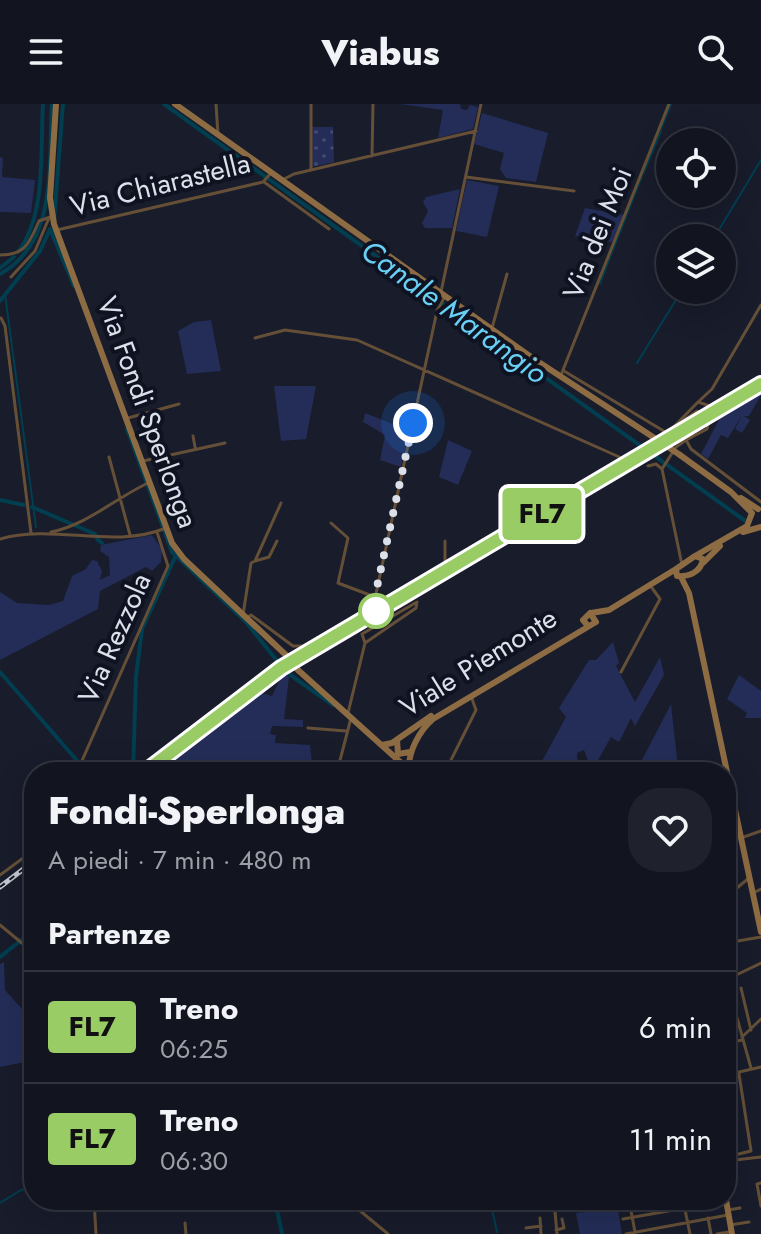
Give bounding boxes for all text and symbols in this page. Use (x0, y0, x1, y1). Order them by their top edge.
text: Viabus (321, 26, 440, 78)
icon: menu (24, 30, 68, 74)
icon: search (693, 30, 737, 74)
map controls (656, 128, 736, 304)
button: locate (656, 128, 736, 208)
street label: Via Chiarastella (66, 142, 254, 227)
street label: Via dei Moi (552, 161, 642, 305)
button: layers (656, 224, 736, 304)
water label: Canale Marangio (352, 229, 556, 394)
street label: Via Fondi Sperlonga (87, 291, 208, 534)
your location (393, 403, 433, 443)
line badge: FL7 (496, 488, 588, 540)
text: FL7 (518, 493, 566, 534)
street label: Via Rezzola (68, 567, 161, 710)
unlabelled marker (359, 594, 393, 628)
street label: Viale Piemonte (392, 598, 565, 727)
text: Fondi-Sperlonga (48, 783, 345, 838)
button: heart (628, 788, 712, 872)
text: A piedi · 7 min · 480 m (48, 841, 311, 879)
text: Partenze (48, 912, 171, 955)
text: Treno (160, 987, 238, 1030)
text: FL7 (68, 1006, 116, 1047)
text: 6 min (639, 1006, 712, 1049)
text: 06:25 (160, 1030, 228, 1068)
text: Treno (160, 1099, 238, 1142)
text: FL7 (68, 1118, 116, 1159)
text: 11 min (629, 1118, 712, 1161)
text: 06:30 (160, 1142, 228, 1180)

